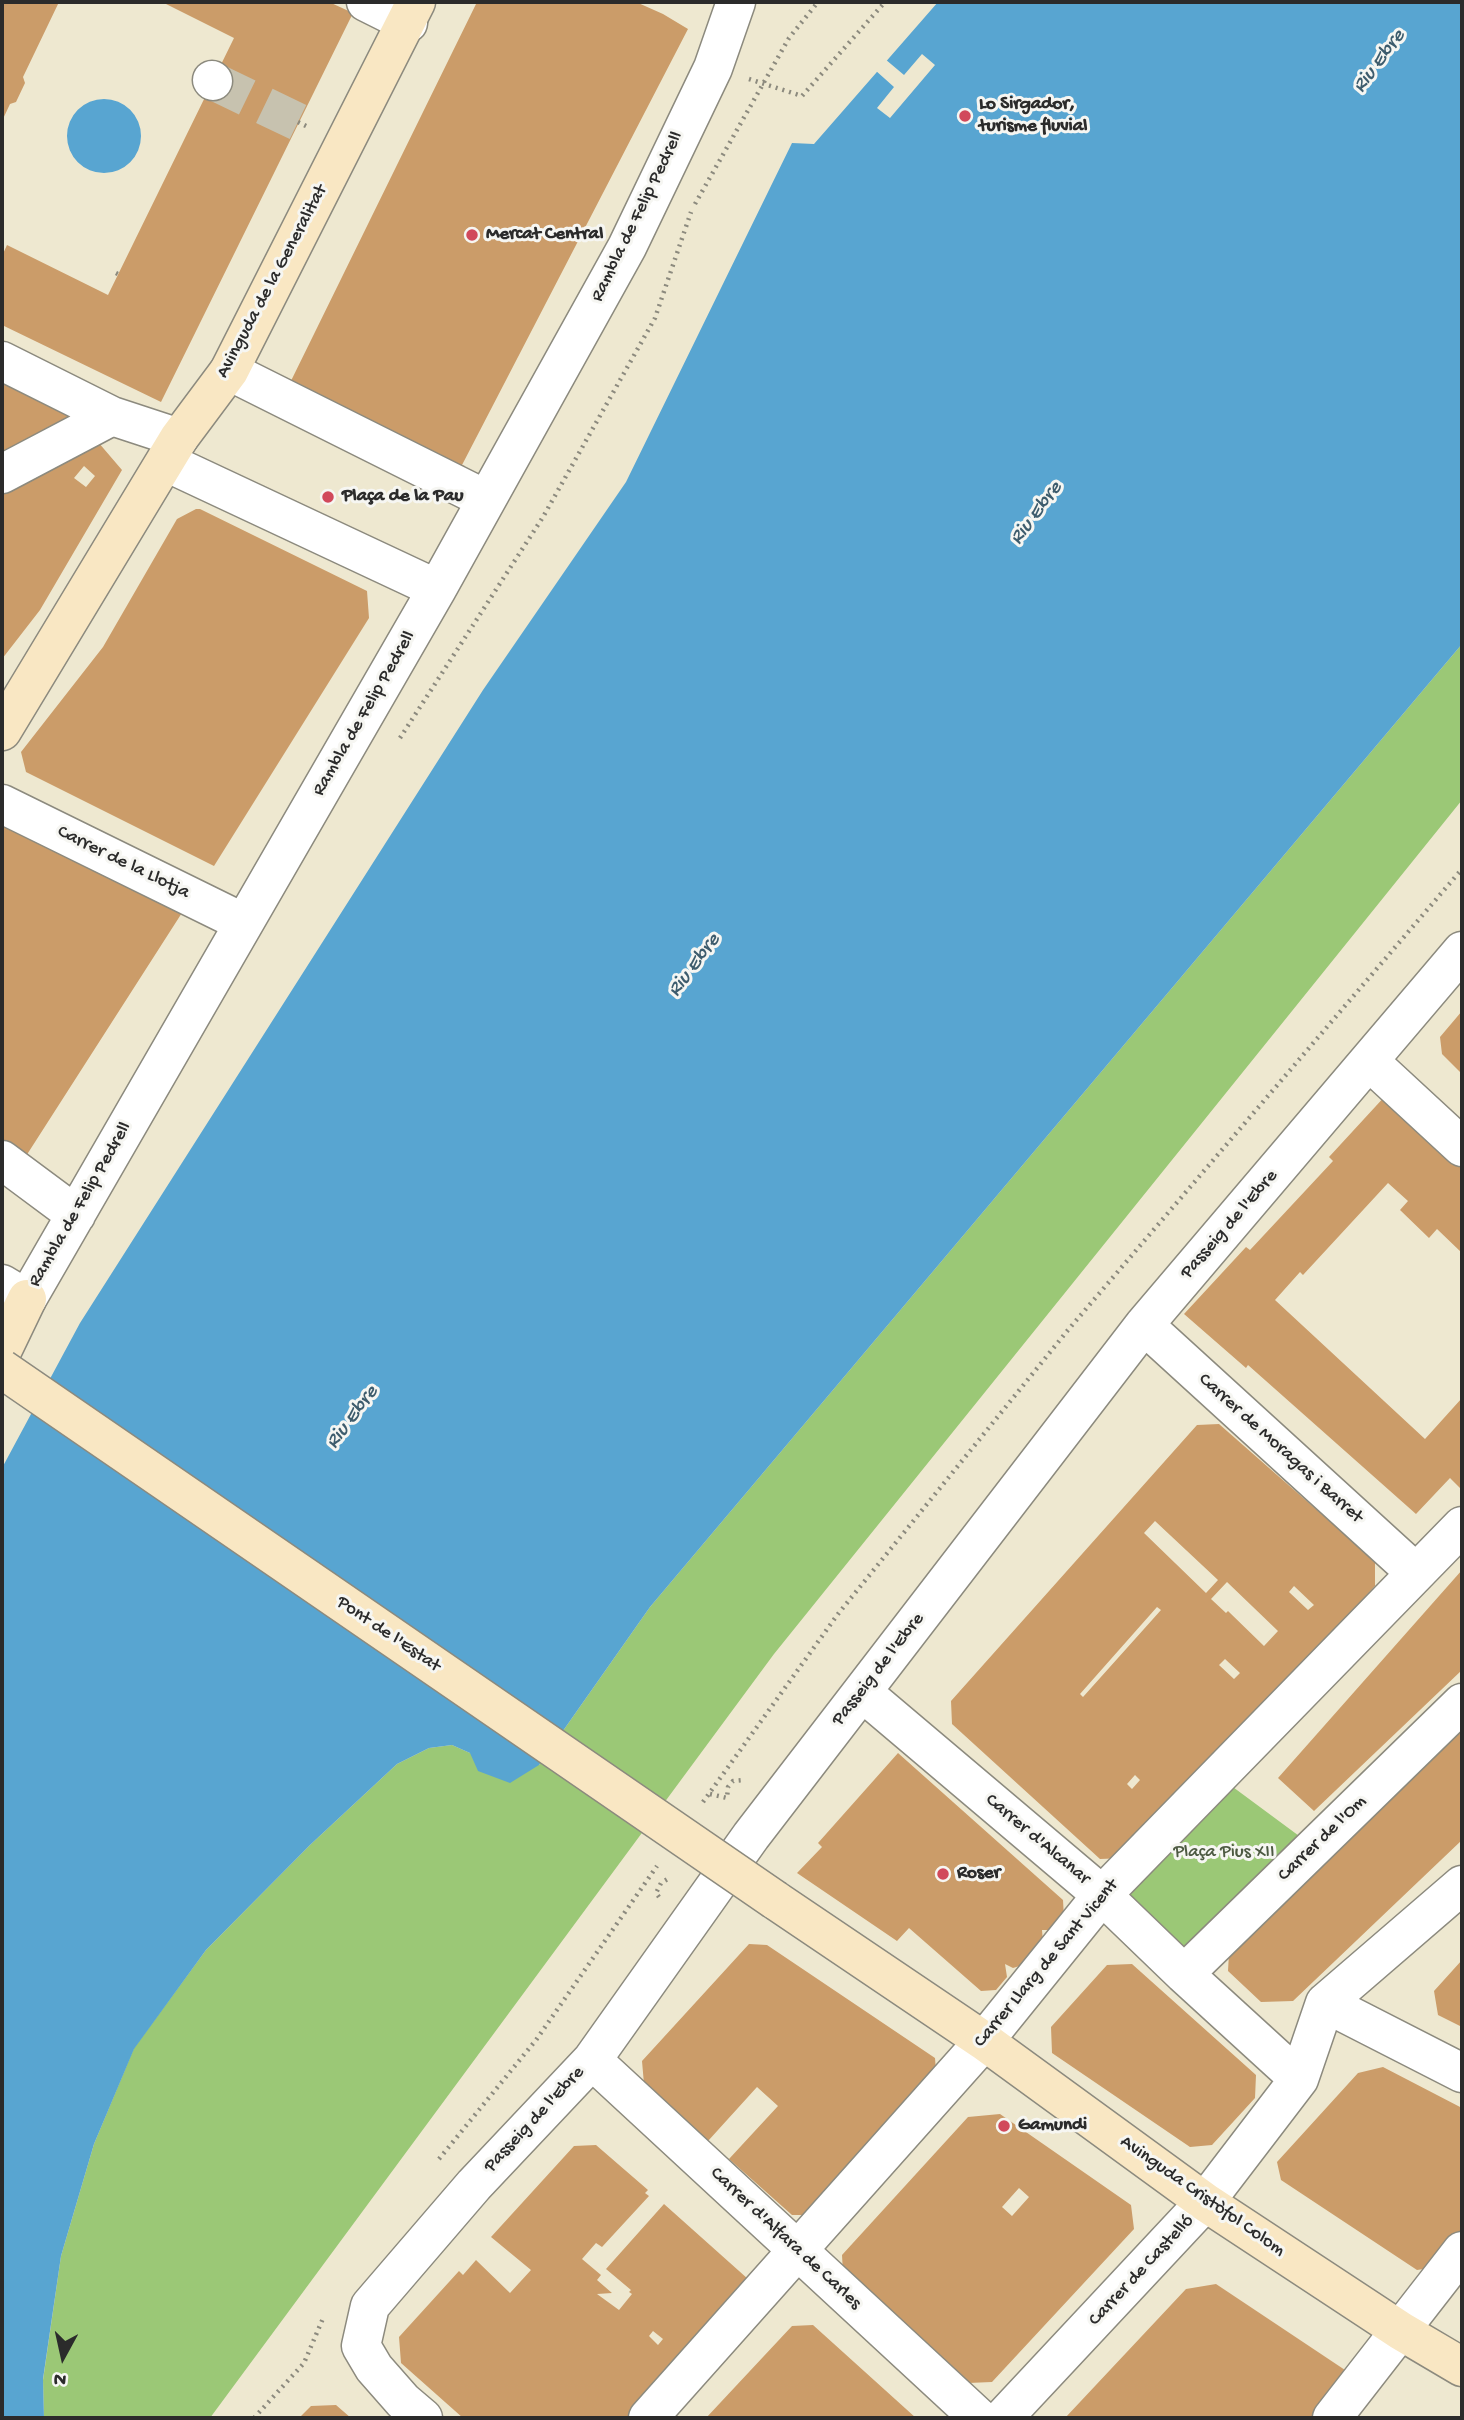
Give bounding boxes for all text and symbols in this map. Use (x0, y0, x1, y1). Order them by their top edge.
water label: Riu Ebre (1348, 25, 1412, 99)
place label: Lo Sirgador, turisme fluvial (979, 94, 1087, 138)
marker: Lo Sirgador, turisme fluvial (957, 108, 973, 124)
street label: Rambla de Felip Pedrell (587, 128, 689, 306)
street label: Avinguda de la Generalitat (212, 181, 334, 383)
place label: Mercat Central (486, 224, 603, 246)
marker: Mercat Central (464, 227, 480, 243)
water label: Riu Ebre (1005, 477, 1069, 551)
place label: Plaça de la Pau (342, 486, 463, 508)
marker: Plaça de la Pau (320, 489, 336, 505)
street label: Rambla de Felip Pedrell (308, 627, 422, 801)
street label: Carrer de la Llotja (53, 821, 193, 905)
water label: Riu Ebre (663, 929, 727, 1003)
street label: Rambla de Felip Pedrell (24, 1118, 138, 1292)
street label: Passeig de l'Ebre (1176, 1166, 1284, 1284)
street label: Carrer de Moragas i Barret (1193, 1369, 1367, 1529)
water label: Riu Ebre (321, 1381, 385, 1455)
street label: Pont de l'Estat (331, 1592, 445, 1678)
street label: Passeig de l'Ebre (828, 1609, 930, 1731)
street label: Carrer d'Alcanar (980, 1789, 1094, 1891)
street label: Carrer de l'Om (1274, 1791, 1372, 1887)
park label: Plaça Pius XII (1174, 1842, 1274, 1864)
place label: Roser (957, 1863, 1000, 1885)
marker: Roser (935, 1866, 951, 1882)
street label: Carrer Llarg de Sant Vicent (970, 1875, 1124, 2053)
street label: Passeig de l'Ebre (480, 2062, 590, 2178)
place label: Gamundi (1018, 2115, 1087, 2137)
marker: Gamundi (996, 2118, 1012, 2134)
street label: Avinguda Cristòfol Colom (1115, 2131, 1289, 2263)
street label: Carrer d'Alfara de Carles (705, 2163, 865, 2315)
street label: Carrer de Castelló (1084, 2210, 1200, 2332)
north arrow (28, 2322, 98, 2392)
text: N (52, 2366, 68, 2391)

